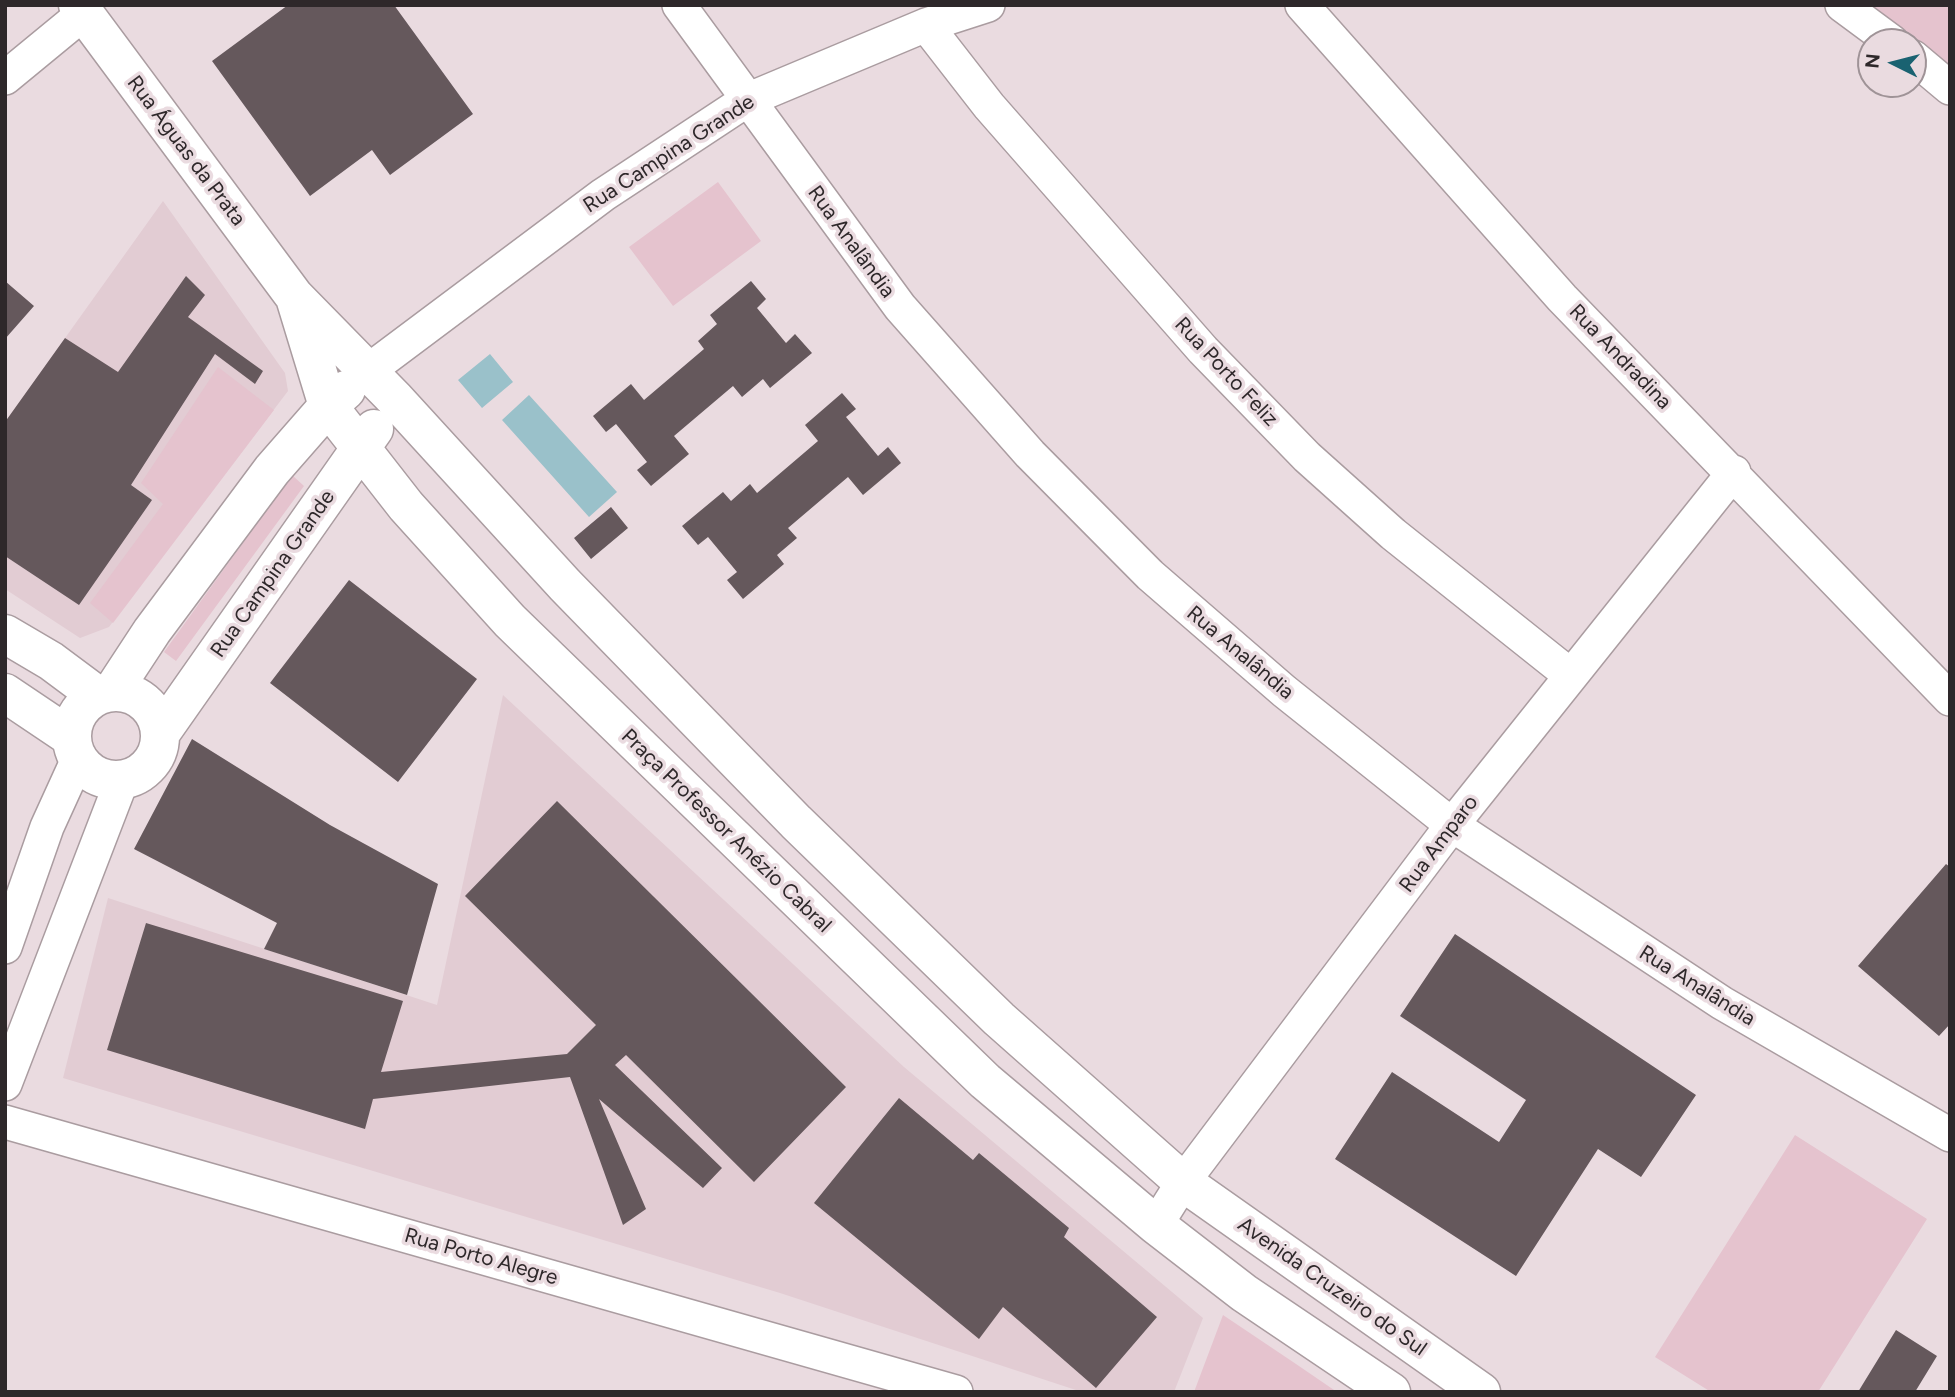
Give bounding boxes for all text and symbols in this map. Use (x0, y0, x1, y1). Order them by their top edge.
north arrow (1857, 28, 1927, 98)
text: N (1860, 52, 1885, 69)
street label: Rua Águas da Prata (121, 71, 251, 231)
street label: Rua Campina Grande (579, 89, 759, 219)
street label: Rua Analândia (802, 181, 900, 303)
street label: Rua Andradina (1564, 299, 1676, 415)
street label: Rua Porto Feliz (1169, 312, 1283, 432)
street label: Rua Campina Grande (206, 485, 340, 663)
street label: Rua Analândia (1181, 601, 1299, 705)
street label: Praça Professor Anézio Cabral (616, 724, 836, 938)
street label: Rua Amparo (1394, 790, 1484, 898)
street label: Rua Analândia (1634, 940, 1760, 1032)
street label: Avenida Cruzeiro do Sul (1233, 1212, 1431, 1362)
street label: Rua Porto Alegre (401, 1223, 561, 1291)

